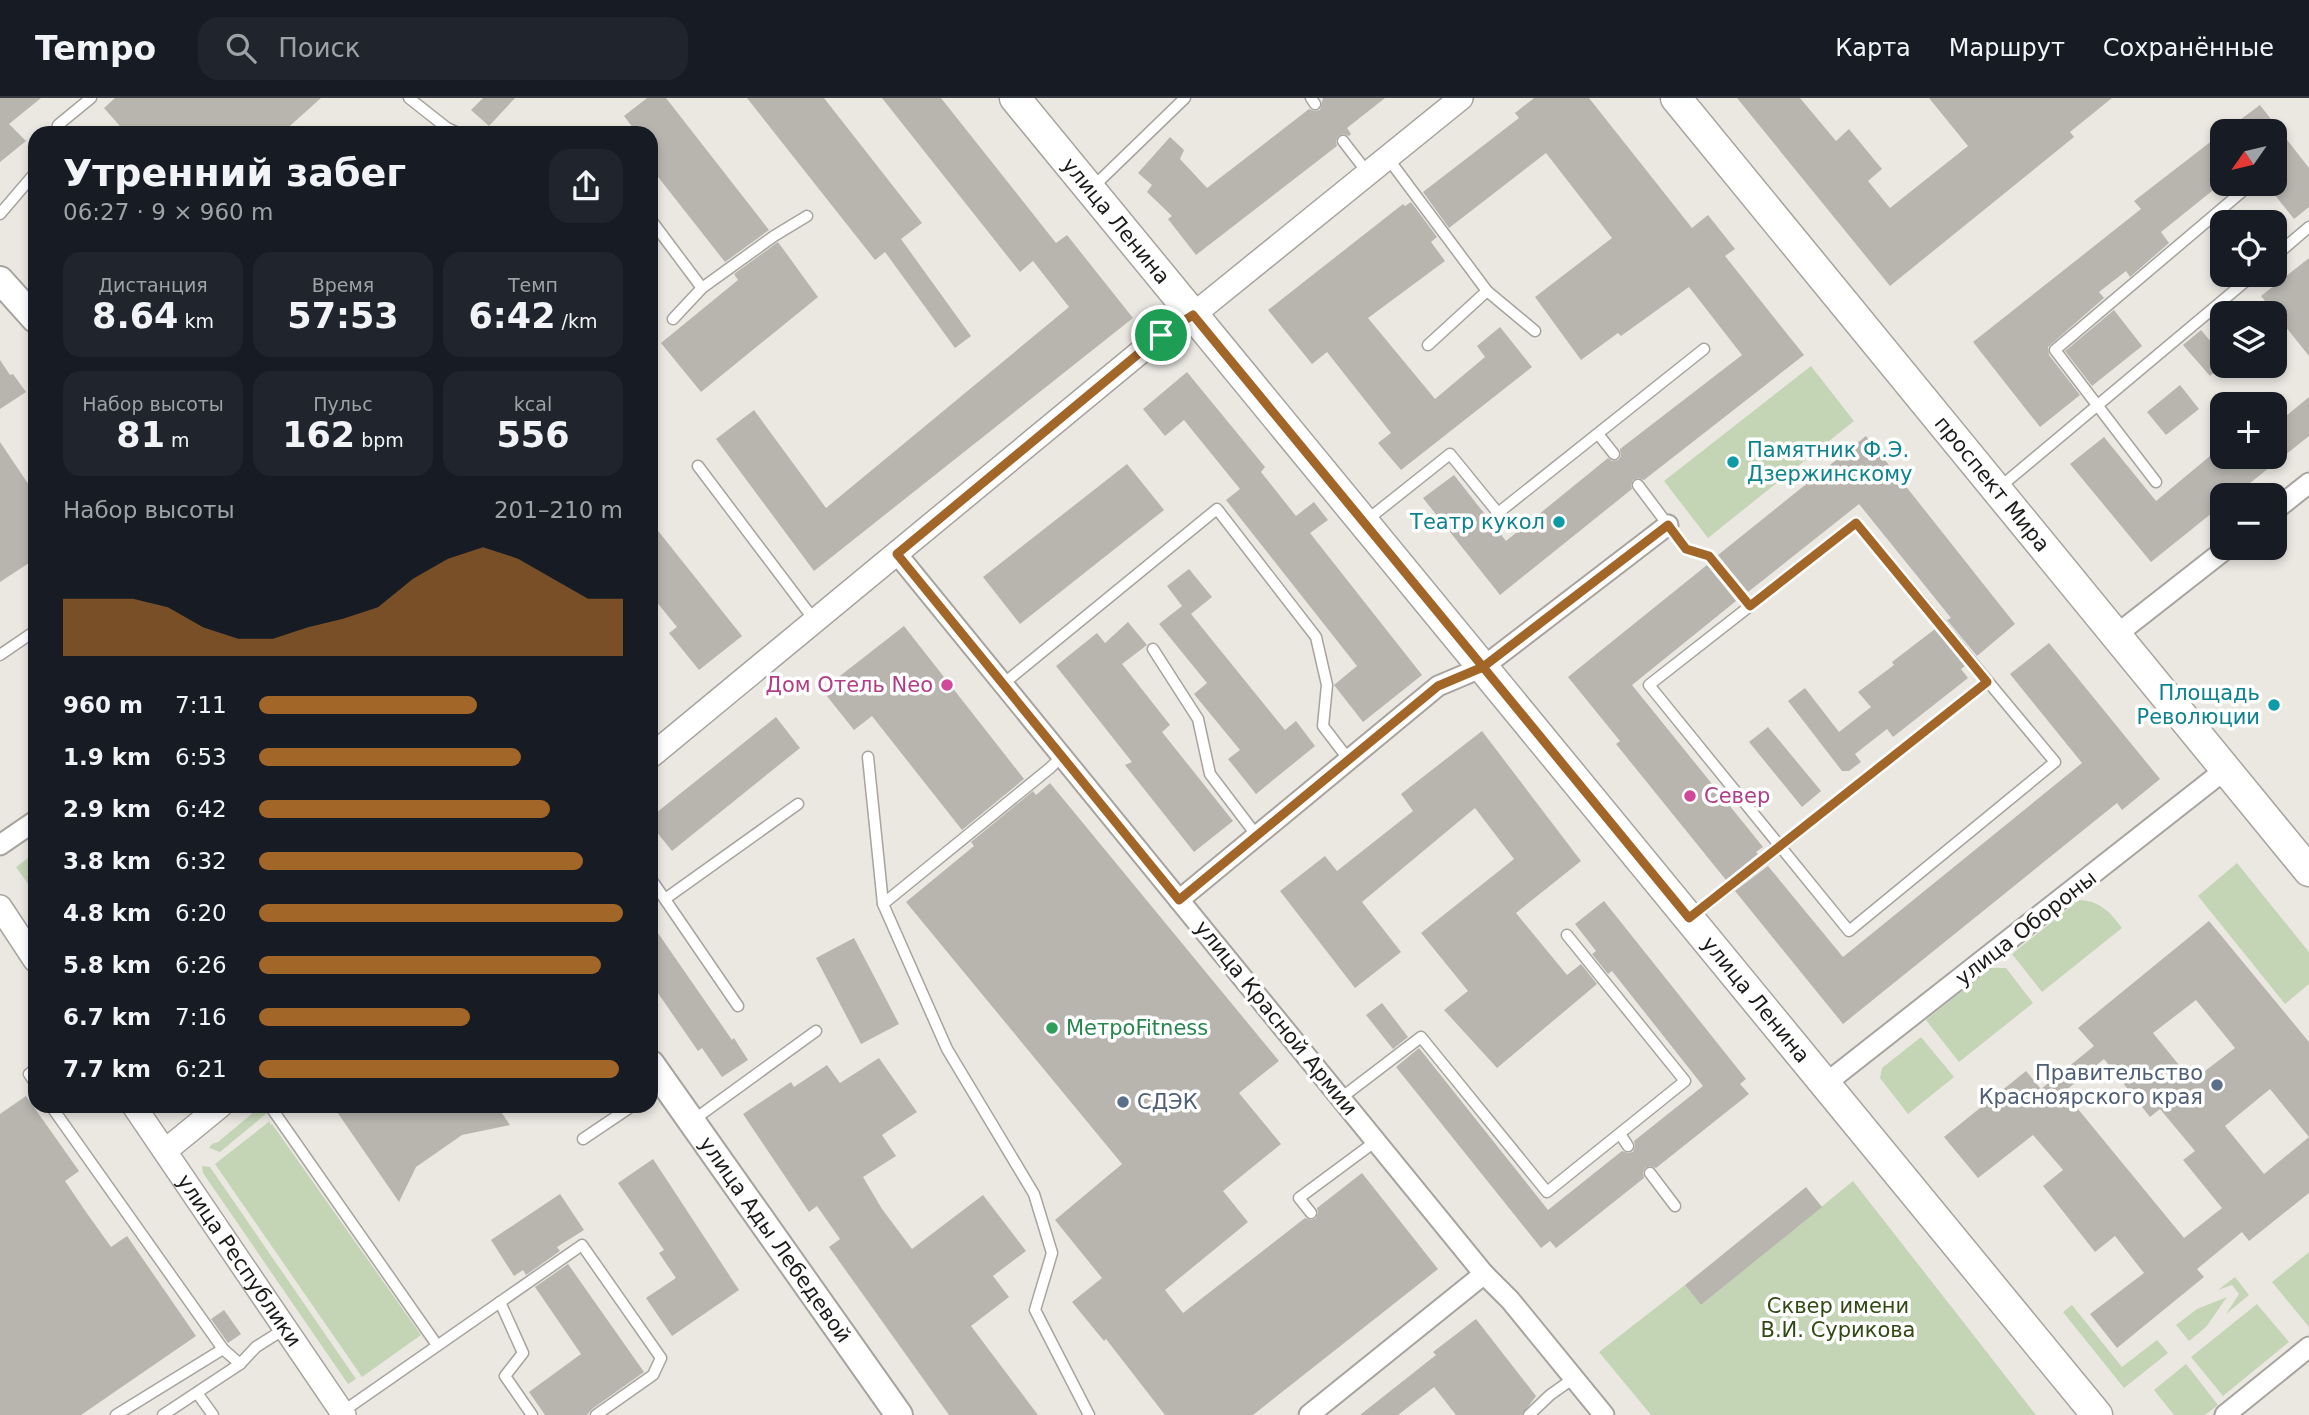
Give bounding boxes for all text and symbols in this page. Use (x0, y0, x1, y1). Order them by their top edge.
search box (198, 17, 688, 80)
text: Tempo (35, 29, 156, 68)
icon: search (222, 29, 260, 67)
text: Поиск (278, 33, 361, 63)
text: Карта (1835, 34, 1911, 62)
text: Маршрут (1949, 34, 2065, 62)
text: Сохранённые (2103, 34, 2274, 62)
north arrow (2210, 119, 2287, 196)
map controls (2210, 119, 2287, 560)
button: share (549, 149, 623, 223)
text: Утренний забег (63, 151, 406, 195)
street label: улица Ленина (1057, 153, 1175, 289)
text: 06:27 · 9 × 960 m (63, 199, 273, 225)
button: locate (2210, 210, 2287, 287)
text: Дистанция (98, 274, 208, 296)
text: Время (312, 274, 374, 296)
text: Темп (508, 274, 558, 296)
text: 8.64 (92, 296, 178, 336)
text: 57:53 (287, 296, 399, 336)
text: 6:42 (468, 296, 556, 336)
button: layers (2210, 301, 2287, 378)
pin (1131, 305, 1191, 365)
text: km (178, 310, 214, 332)
text: /km (556, 310, 598, 332)
icon: arrive (1142, 316, 1180, 354)
button: + (2210, 392, 2287, 469)
text: Набор высоты (82, 393, 224, 415)
text: Пульс (313, 393, 373, 415)
text: kcal (514, 393, 552, 415)
street label: проспект Мира (1930, 412, 2055, 557)
text: 81 (116, 415, 165, 455)
text: 162 (282, 415, 355, 455)
text: 556 (496, 415, 570, 455)
text: m (165, 429, 190, 451)
text: bpm (355, 429, 404, 451)
place label: Памятник Ф.Э. Дзержинскому (1747, 438, 1912, 486)
marker: Памятник Ф.Э. Дзержинскому (1725, 454, 1741, 470)
button: − (2210, 483, 2287, 560)
text: Набор высоты (63, 497, 235, 523)
text: 201–210 m (494, 497, 623, 523)
place label: Театр кукол (1409, 510, 1545, 534)
marker: Театр кукол (1551, 514, 1567, 530)
place label: Дом Отель Neo (766, 673, 933, 697)
marker: Дом Отель Neo (939, 677, 955, 693)
place label: Площадь Революции (2137, 681, 2260, 729)
text: 960 m (63, 692, 143, 718)
text: 7:11 (175, 692, 227, 718)
marker: Площадь Революции (2266, 697, 2282, 713)
text: 1.9 km (63, 744, 151, 770)
text: 6:53 (175, 744, 227, 770)
place label: Север (1704, 784, 1770, 808)
marker: Север (1682, 788, 1698, 804)
text: 2.9 km (63, 796, 151, 822)
text: 6:42 (175, 796, 227, 822)
text: 3.8 km (63, 848, 151, 874)
text: 6:32 (175, 848, 227, 874)
street label: улица Обороны (1951, 866, 2101, 990)
text: 4.8 km (63, 900, 151, 926)
text: 6:20 (175, 900, 227, 926)
street label: улица Красной Армии (1190, 916, 1362, 1120)
street label: улица Ленина (1697, 932, 1815, 1068)
text: 5.8 km (63, 952, 151, 978)
text: 6:26 (175, 952, 227, 978)
text: 6.7 km (63, 1004, 151, 1030)
text: 7:16 (175, 1004, 227, 1030)
place label: МетроFitness (1066, 1016, 1208, 1040)
marker: МетроFitness (1044, 1020, 1060, 1036)
text: 7.7 km (63, 1056, 151, 1082)
text: 6:21 (175, 1056, 227, 1082)
place label: Правительство Красноярского края (1979, 1061, 2203, 1109)
marker: Правительство Красноярского края (2209, 1077, 2225, 1093)
place label: СДЭК (1137, 1090, 1198, 1114)
marker: СДЭК (1115, 1094, 1131, 1110)
street label: улица Ады Лебедевой (694, 1132, 856, 1347)
street label: улица Республики (172, 1170, 306, 1351)
park label: Сквер имени В.И. Сурикова (1761, 1294, 1916, 1342)

